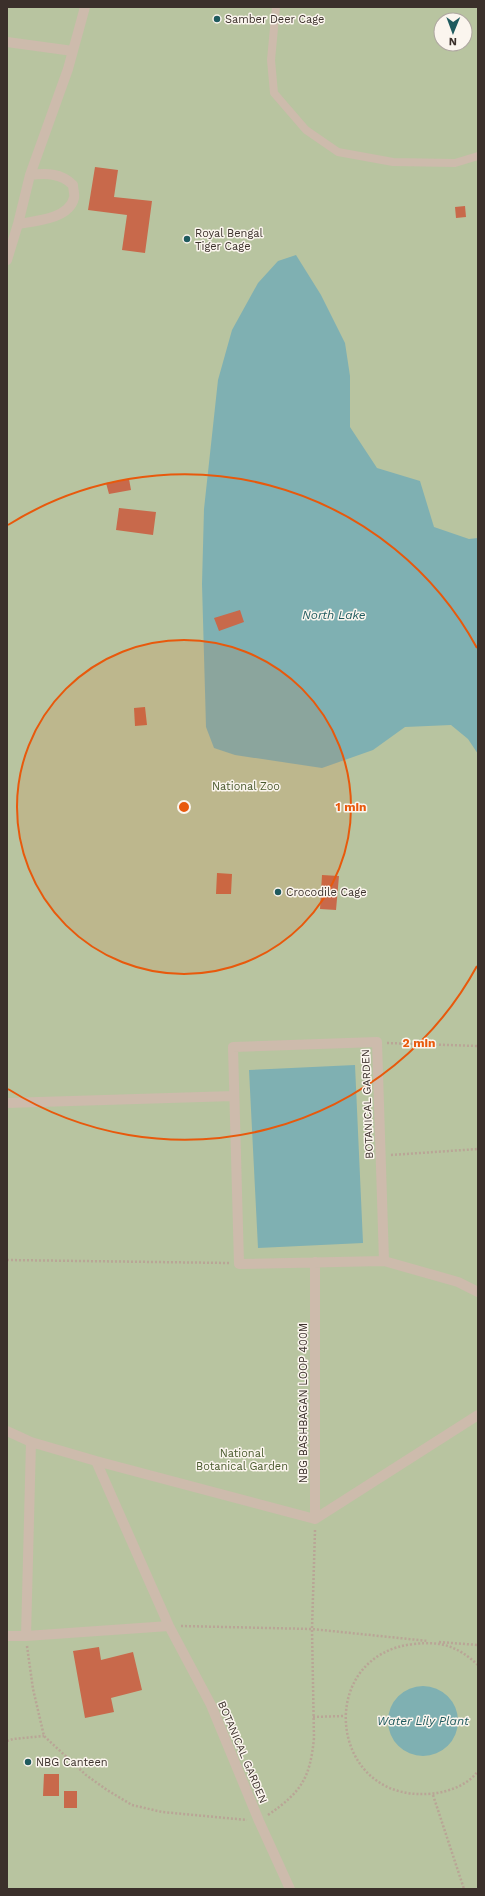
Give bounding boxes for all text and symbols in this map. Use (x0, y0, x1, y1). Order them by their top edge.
north arrow (433, 12, 473, 52)
place label: Samber Deer Cage (225, 13, 324, 26)
marker: Samber Deer Cage (212, 14, 222, 24)
text: N (449, 35, 457, 48)
place label: Royal Bengal Tiger Cage (195, 227, 263, 253)
marker: Royal Bengal Tiger Cage (182, 234, 192, 244)
water label: North Lake (302, 608, 366, 622)
park label: National Zoo (212, 780, 280, 793)
centre of rings (177, 800, 191, 814)
text: 1 min (336, 800, 366, 814)
place label: Crocodile Cage (286, 886, 366, 899)
marker: Crocodile Cage (273, 887, 283, 897)
text: 2 min (403, 1036, 435, 1050)
street label: BOTANICAL GARDEN (359, 1049, 376, 1159)
street label: NBG BASHBAGAN LOOP 400M (297, 1323, 310, 1483)
park label: National Botanical Garden (196, 1447, 288, 1473)
street label: BOTANICAL GARDEN (215, 1699, 270, 1805)
water label: Water Lily Plant (377, 1714, 469, 1728)
place label: NBG Canteen (36, 1756, 108, 1769)
marker: NBG Canteen (23, 1757, 33, 1767)

